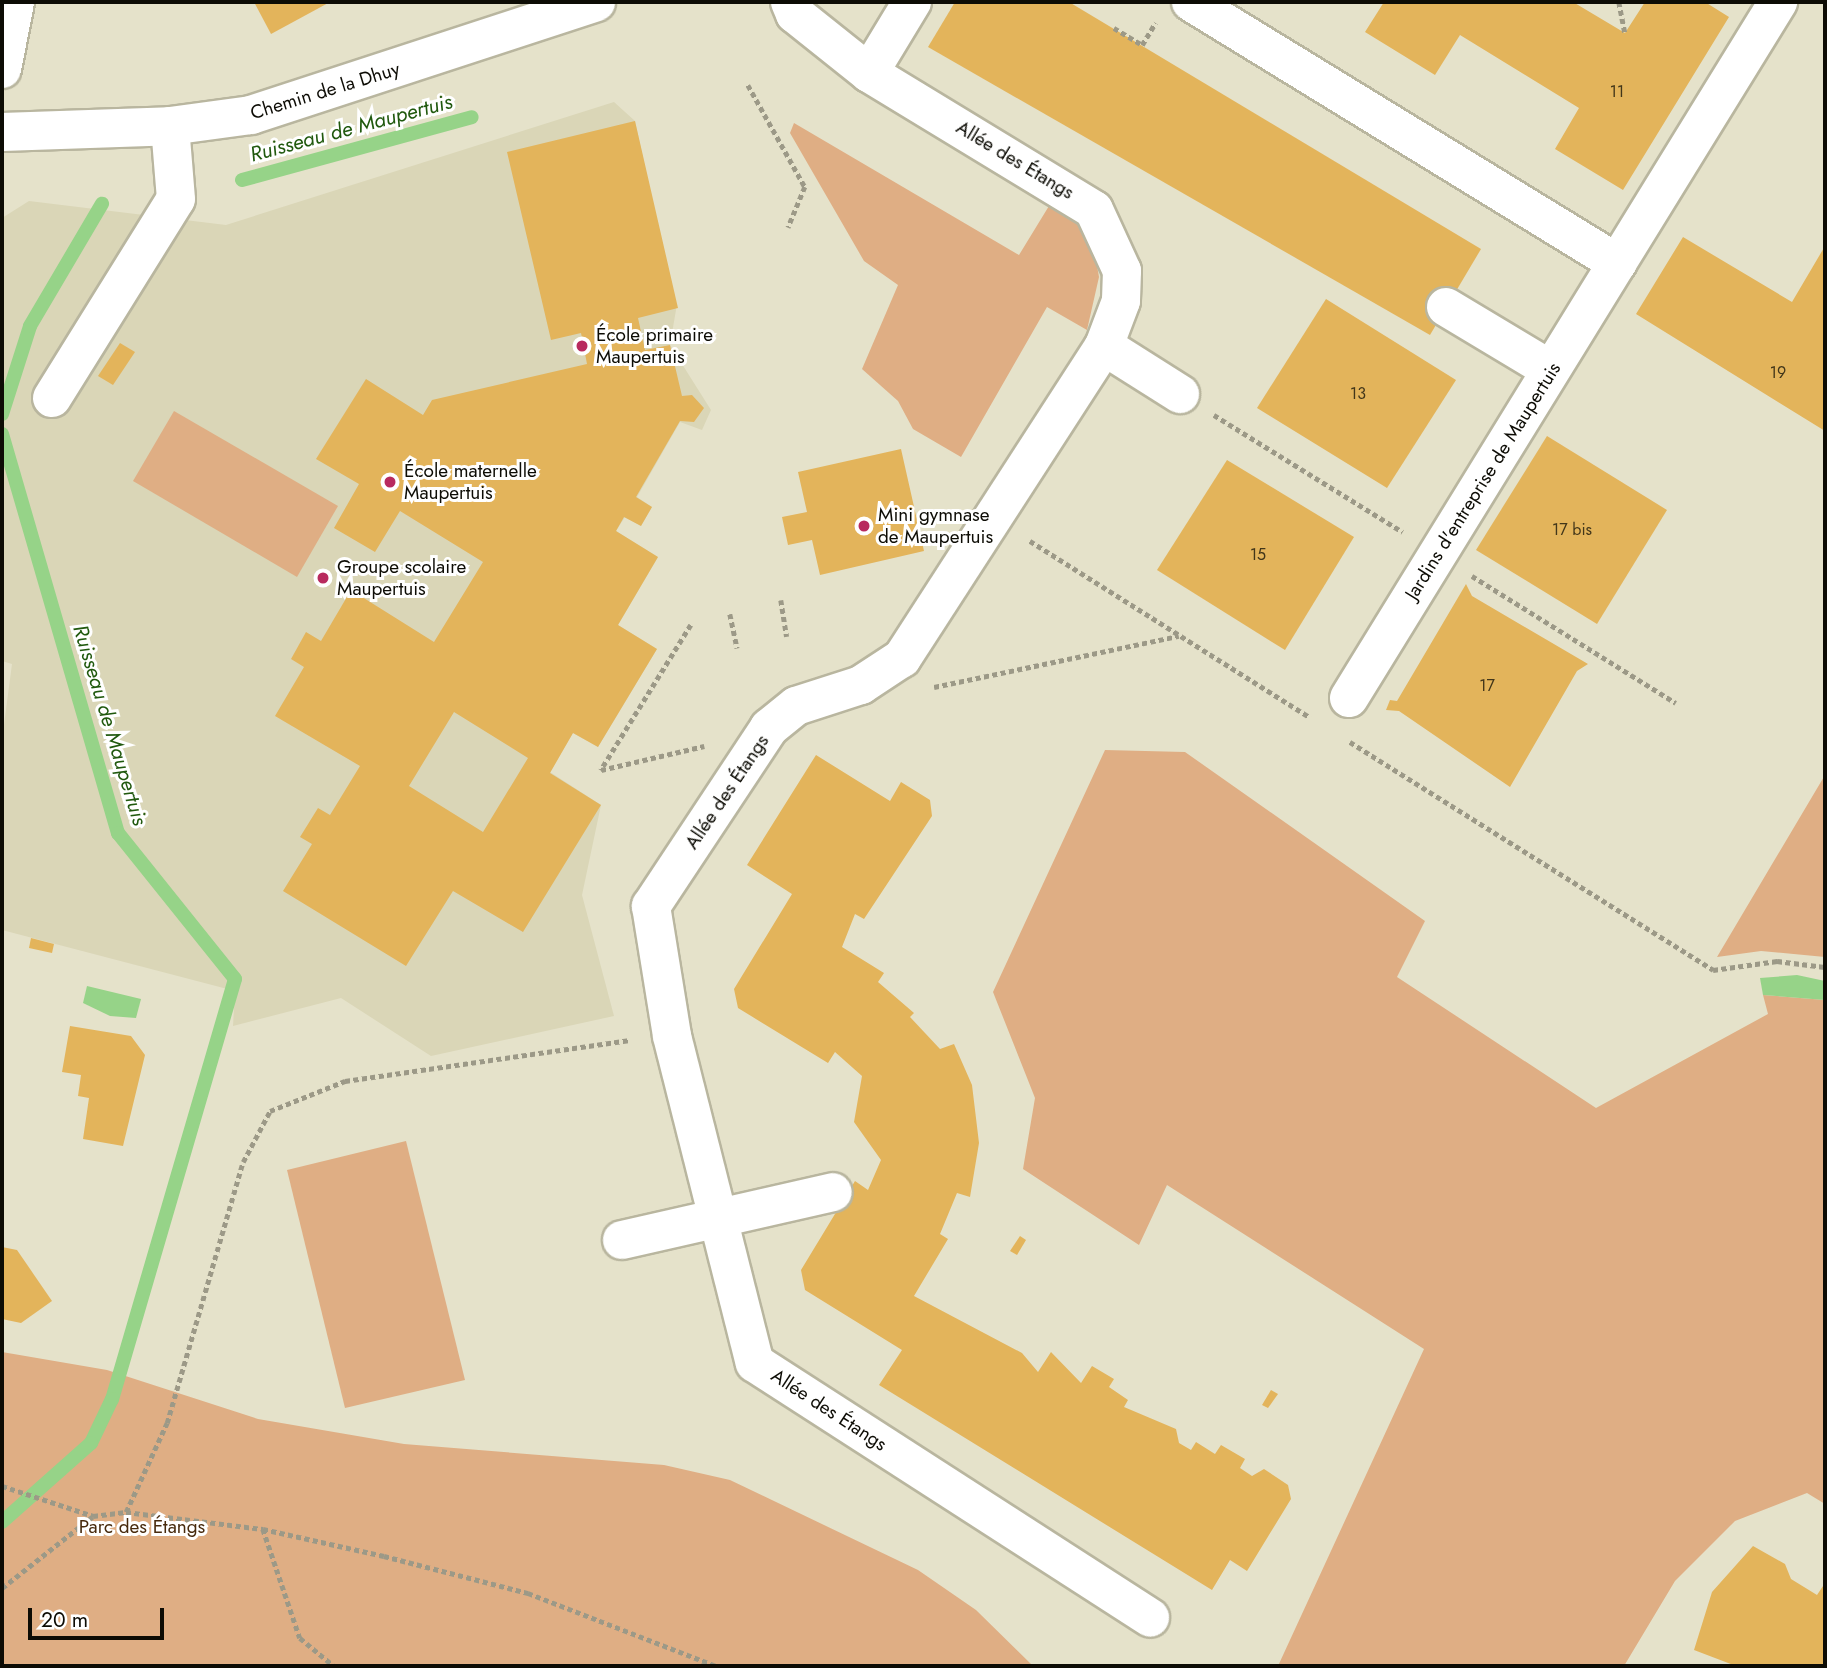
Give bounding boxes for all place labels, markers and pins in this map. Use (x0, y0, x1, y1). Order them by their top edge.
place label: École primaire Maupertuis (596, 324, 713, 368)
marker: École primaire Maupertuis (574, 338, 590, 354)
place label: École maternelle Maupertuis (404, 460, 537, 504)
marker: École maternelle Maupertuis (382, 474, 398, 490)
place label: Mini gymnase de Maupertuis (878, 504, 993, 548)
marker: Mini gymnase de Maupertuis (856, 518, 872, 534)
place label: Groupe scolaire Maupertuis (337, 556, 466, 600)
marker: Groupe scolaire Maupertuis (315, 570, 331, 586)

